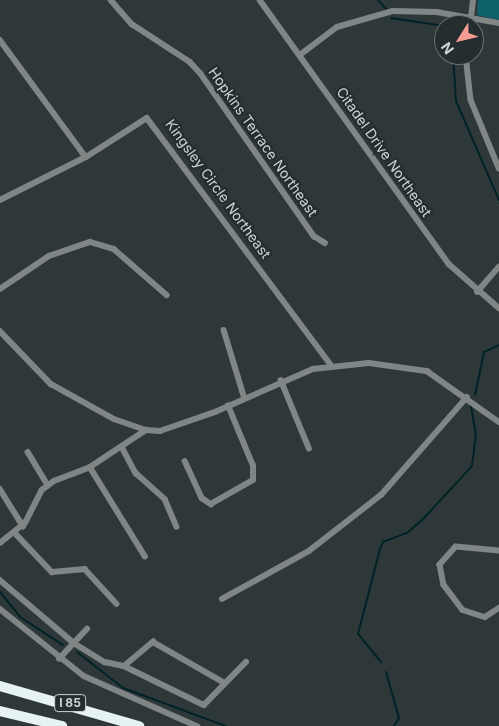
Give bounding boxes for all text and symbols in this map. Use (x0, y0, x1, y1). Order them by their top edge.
north arrow (434, 15, 484, 65)
text: N (437, 39, 457, 58)
street label: Hopkins Terrace Northeast (205, 64, 321, 220)
street label: Citadel Drive Northeast (333, 84, 435, 220)
street label: Kingsley Circle Northeast (162, 116, 274, 262)
road number: I 85 (54, 694, 86, 712)

